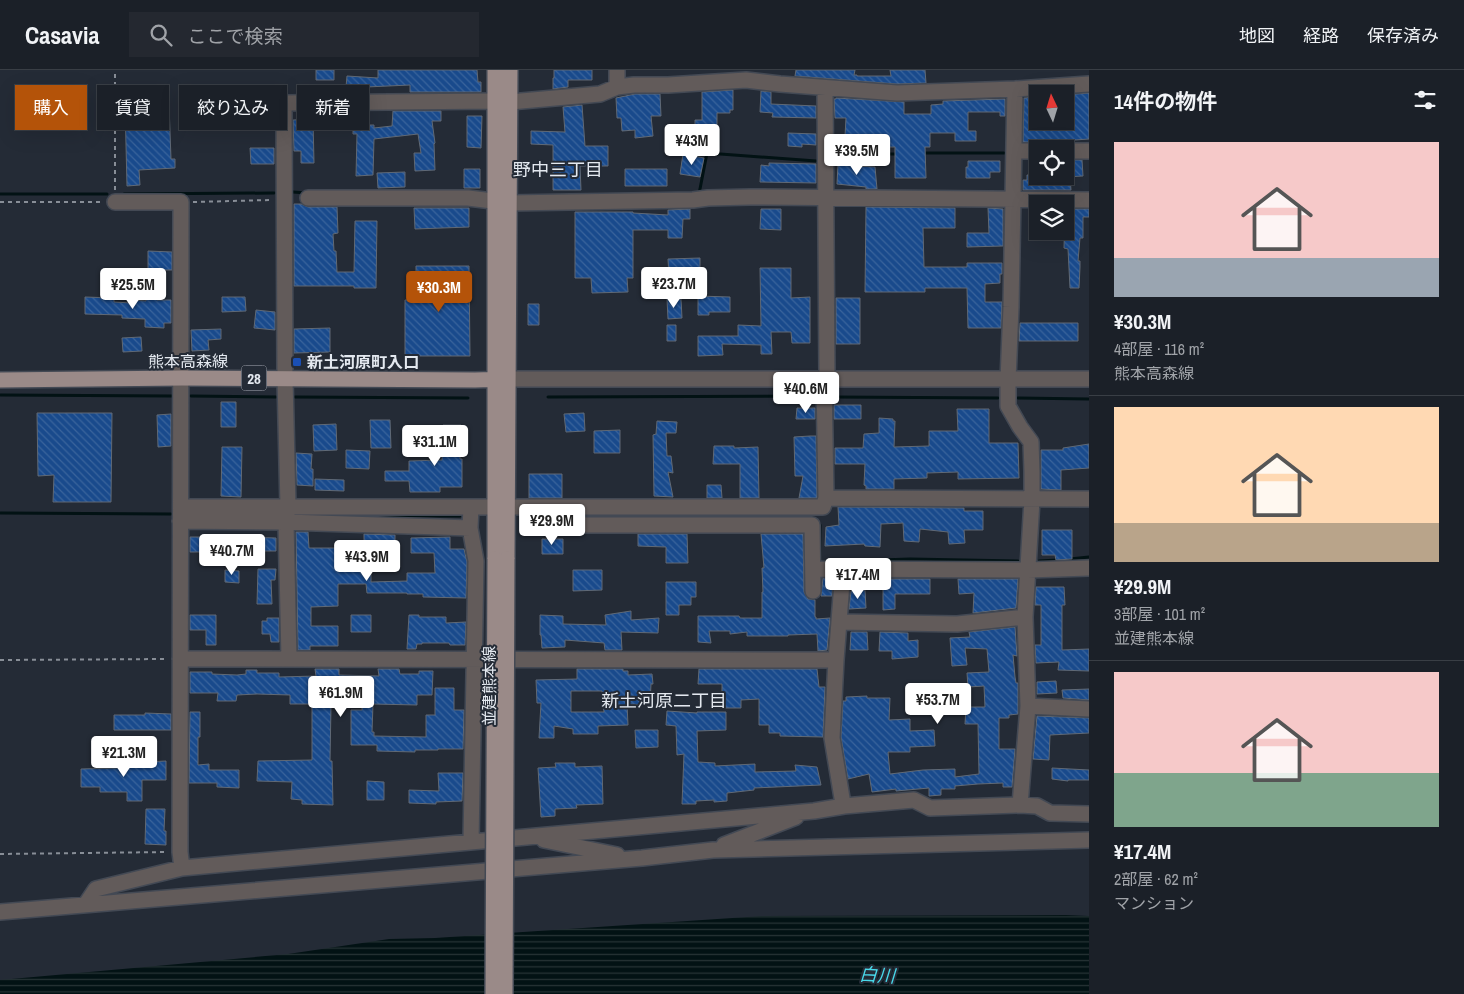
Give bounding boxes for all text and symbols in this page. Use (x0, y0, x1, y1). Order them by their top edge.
search box (129, 12, 479, 57)
text: Casavia (25, 19, 99, 51)
icon: search (147, 21, 175, 49)
text: ここで検索 (187, 23, 282, 49)
text: 地図 (1239, 23, 1275, 48)
text: 経路 (1303, 23, 1339, 48)
text: 保存済み (1367, 23, 1439, 48)
chip: 購入 (15, 85, 87, 130)
chip: 賃貸 (97, 85, 169, 130)
chip: 絞り込み (179, 85, 287, 130)
chip: 新着 (297, 85, 369, 130)
north arrow (1029, 85, 1074, 130)
map controls (1029, 85, 1074, 240)
icon: filters (1411, 86, 1439, 114)
text: 14件の物件 (1114, 87, 1217, 116)
pin: ¥43M (662, 124, 722, 166)
text: ¥43M (676, 129, 708, 151)
pin: ¥39.5M (816, 134, 898, 176)
text: ¥39.5M (835, 139, 879, 161)
button: locate (1029, 140, 1074, 185)
district label: 野中三丁目 (513, 157, 603, 182)
icon: home (1232, 174, 1322, 264)
button: layers (1029, 195, 1074, 240)
pin: ¥23.7M (633, 266, 715, 309)
pin: ¥25.5M (92, 268, 174, 310)
pin: ¥30.3M (398, 270, 480, 313)
text: ¥23.7M (652, 272, 696, 294)
text: ¥25.5M (111, 273, 155, 295)
text: ¥30.3M (417, 276, 461, 298)
text: ¥30.3M (1114, 307, 1171, 336)
text: 4部屋 · 116 m² (1114, 338, 1204, 360)
street label: 熊本高森線 (148, 350, 228, 372)
place label: 新土河原町入口 (307, 351, 419, 373)
marker: 新土河原町入口 (291, 356, 303, 368)
text: 熊本高森線 (1114, 362, 1194, 384)
road number: 28 (242, 366, 266, 390)
pin: ¥40.6M (765, 372, 847, 414)
text: ¥40.6M (784, 377, 828, 399)
pin: ¥31.1M (394, 424, 476, 467)
text: ¥31.1M (413, 430, 457, 452)
icon: home (1232, 440, 1322, 530)
pin: ¥29.9M (511, 504, 593, 546)
text: ¥29.9M (530, 509, 574, 531)
pin: ¥40.7M (191, 534, 273, 576)
text: ¥40.7M (210, 539, 254, 561)
pin: ¥43.9M (326, 540, 408, 582)
text: ¥43.9M (345, 545, 389, 567)
pin: ¥17.4M (817, 558, 899, 600)
text: ¥17.4M (836, 563, 880, 585)
text: ¥29.9M (1114, 572, 1171, 601)
text: 3部屋 · 101 m² (1114, 603, 1205, 625)
text: 並建熊本線 (1114, 627, 1194, 649)
street label: 並建熊本線 (478, 646, 500, 726)
pin: ¥61.9M (300, 676, 382, 718)
text: ¥61.9M (319, 681, 363, 703)
pin: ¥53.7M (897, 682, 979, 725)
district label: 新土河原二丁目 (601, 688, 727, 713)
text: ¥53.7M (916, 688, 960, 710)
icon: home (1232, 705, 1322, 795)
pin: ¥21.3M (83, 736, 165, 778)
text: ¥21.3M (102, 741, 146, 763)
text: ¥17.4M (1114, 837, 1171, 866)
text: 2部屋 · 62 m² (1114, 868, 1198, 890)
text: マンション (1114, 892, 1194, 914)
water label: 白川 (858, 962, 898, 989)

